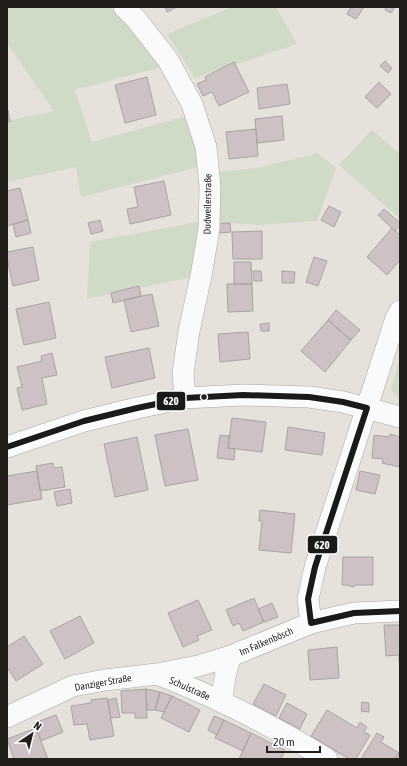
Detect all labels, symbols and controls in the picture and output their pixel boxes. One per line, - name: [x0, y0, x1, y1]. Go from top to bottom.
- street label: Dudweilerstraße: [201, 173, 214, 235]
- line badge: 620: [156, 391, 186, 411]
- unlabelled marker: [199, 392, 209, 402]
- text: 620: [163, 395, 179, 407]
- line badge: 620: [307, 535, 338, 554]
- text: 620: [314, 539, 330, 551]
- street label: Im Falkenbösch: [238, 625, 295, 658]
- street label: Danziger Straße: [74, 672, 133, 693]
- street label: Schulstraße: [168, 675, 212, 702]
- north arrow: [12, 714, 52, 754]
- text: N: [32, 719, 44, 733]
- scale bar: [267, 728, 320, 754]
- text: 20 m: [273, 735, 295, 749]

